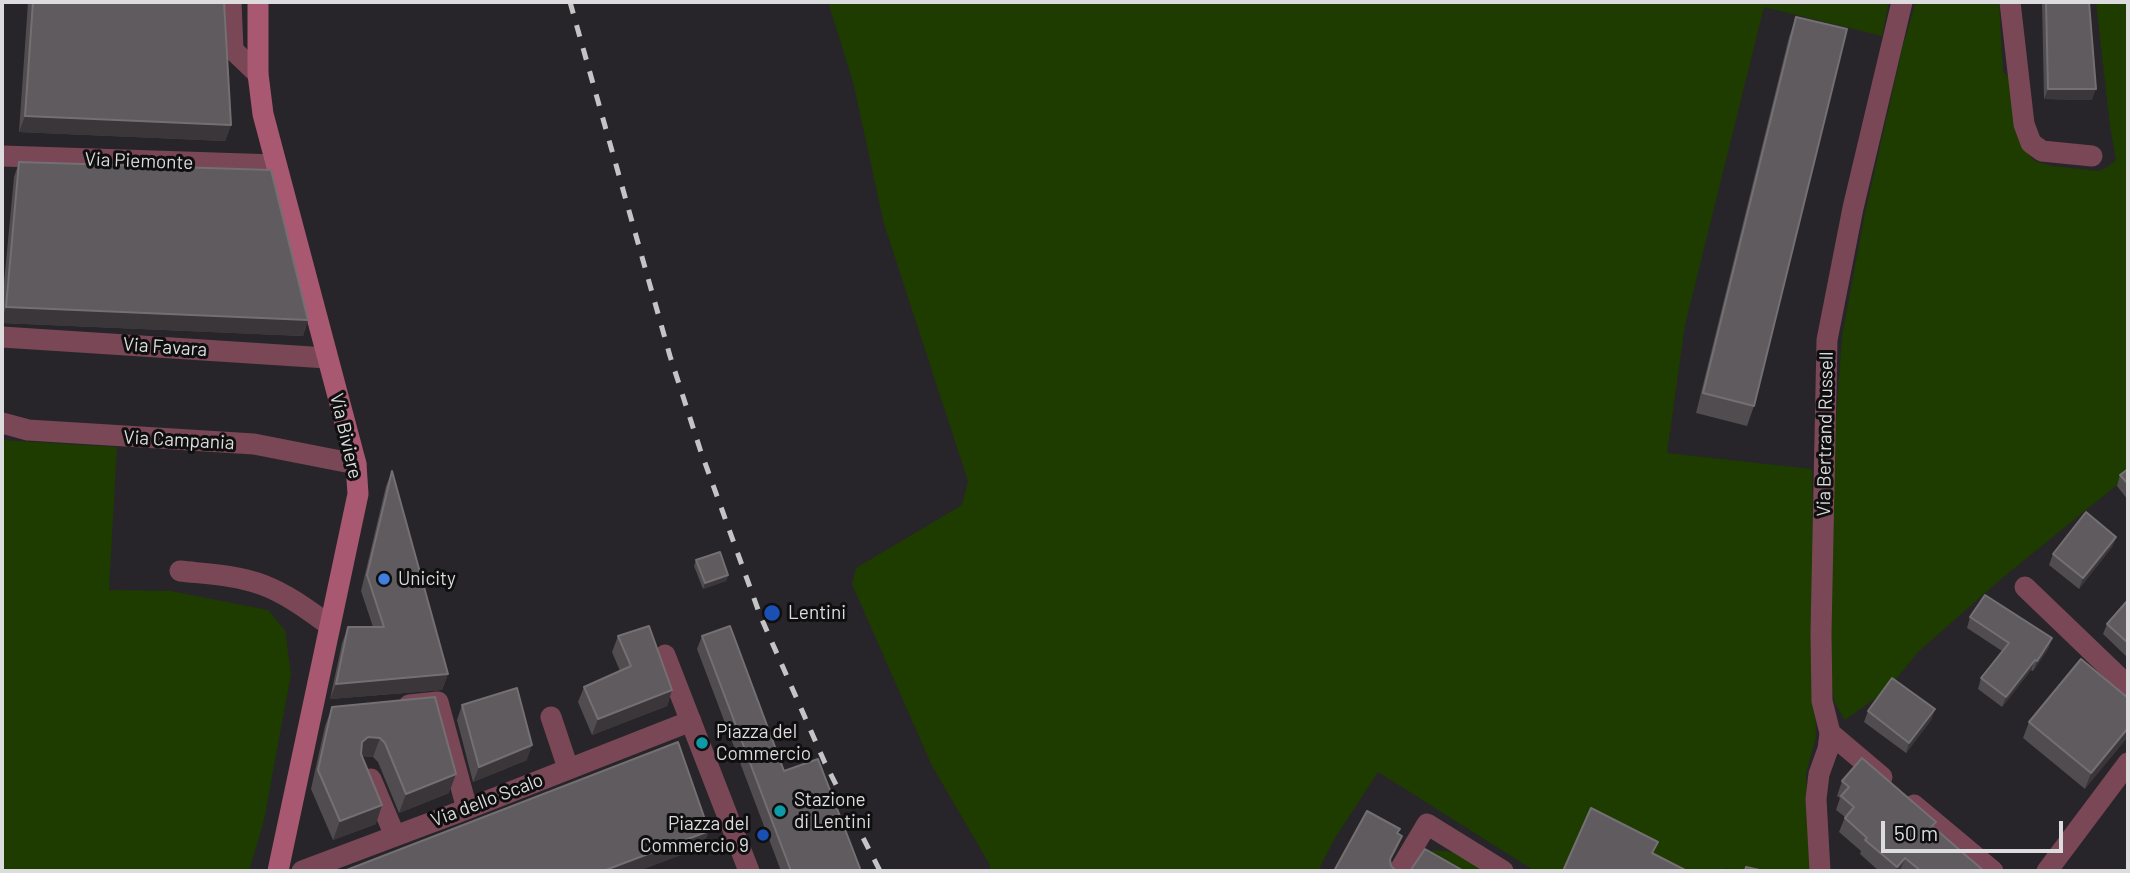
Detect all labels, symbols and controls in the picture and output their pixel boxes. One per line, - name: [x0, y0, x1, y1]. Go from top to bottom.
- street label: Via Piemonte: [84, 148, 194, 174]
- street label: Via Favara: [122, 333, 208, 361]
- street label: Via Bertrand Russell: [1812, 351, 1838, 517]
- street label: Via Biviere: [325, 391, 367, 481]
- street label: Via Campania: [123, 426, 235, 454]
- place label: Unicity: [398, 568, 456, 590]
- marker: Unicity: [376, 571, 392, 587]
- place label: Lentini: [788, 602, 846, 624]
- marker: Lentini: [762, 603, 782, 623]
- place label: Piazza del Commercio: [716, 721, 811, 765]
- marker: Piazza del Commercio: [694, 735, 710, 751]
- street label: Via dello Scalo: [428, 768, 546, 832]
- place label: Stazione di Lentini: [794, 789, 871, 833]
- marker: Stazione di Lentini: [772, 803, 788, 819]
- scale bar: [1885, 806, 2067, 850]
- place label: Piazza del Commercio 9: [640, 813, 749, 857]
- text: 50 m: [1894, 820, 1938, 845]
- marker: Piazza del Commercio 9: [755, 827, 771, 843]

